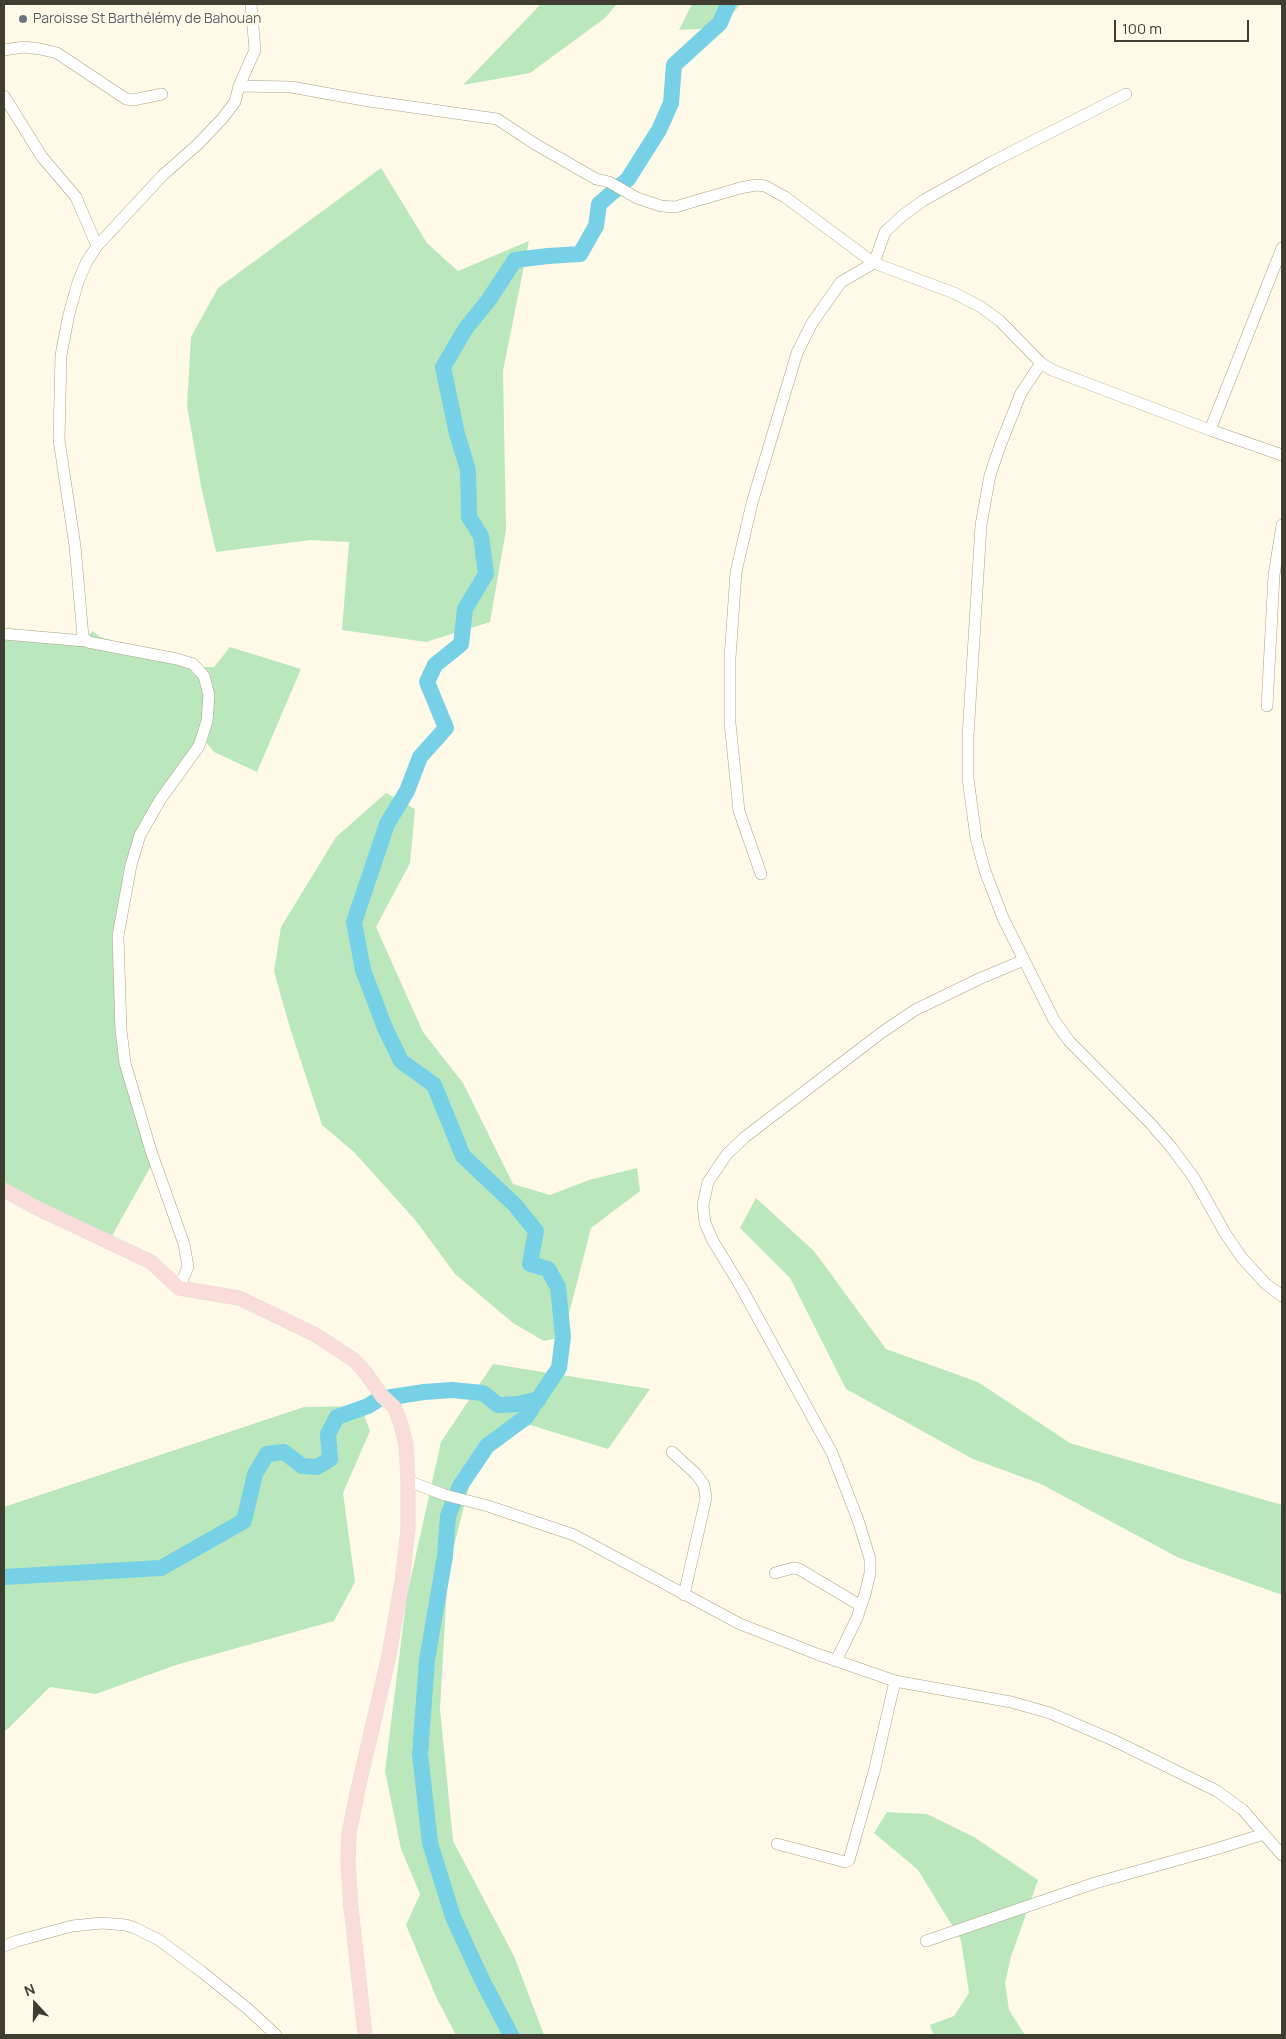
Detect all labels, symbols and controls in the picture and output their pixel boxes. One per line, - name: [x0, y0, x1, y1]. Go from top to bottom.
- scale bar: [1116, 10, 1251, 42]
- place label: Paroisse St Barthélémy de Bahouan: [33, 11, 261, 27]
- marker: Paroisse St Barthélémy de Bahouan: [17, 13, 29, 25]
- text: 100 m: [1122, 18, 1162, 39]
- north arrow: [10, 1979, 60, 2029]
- text: N: [21, 1979, 38, 2000]

